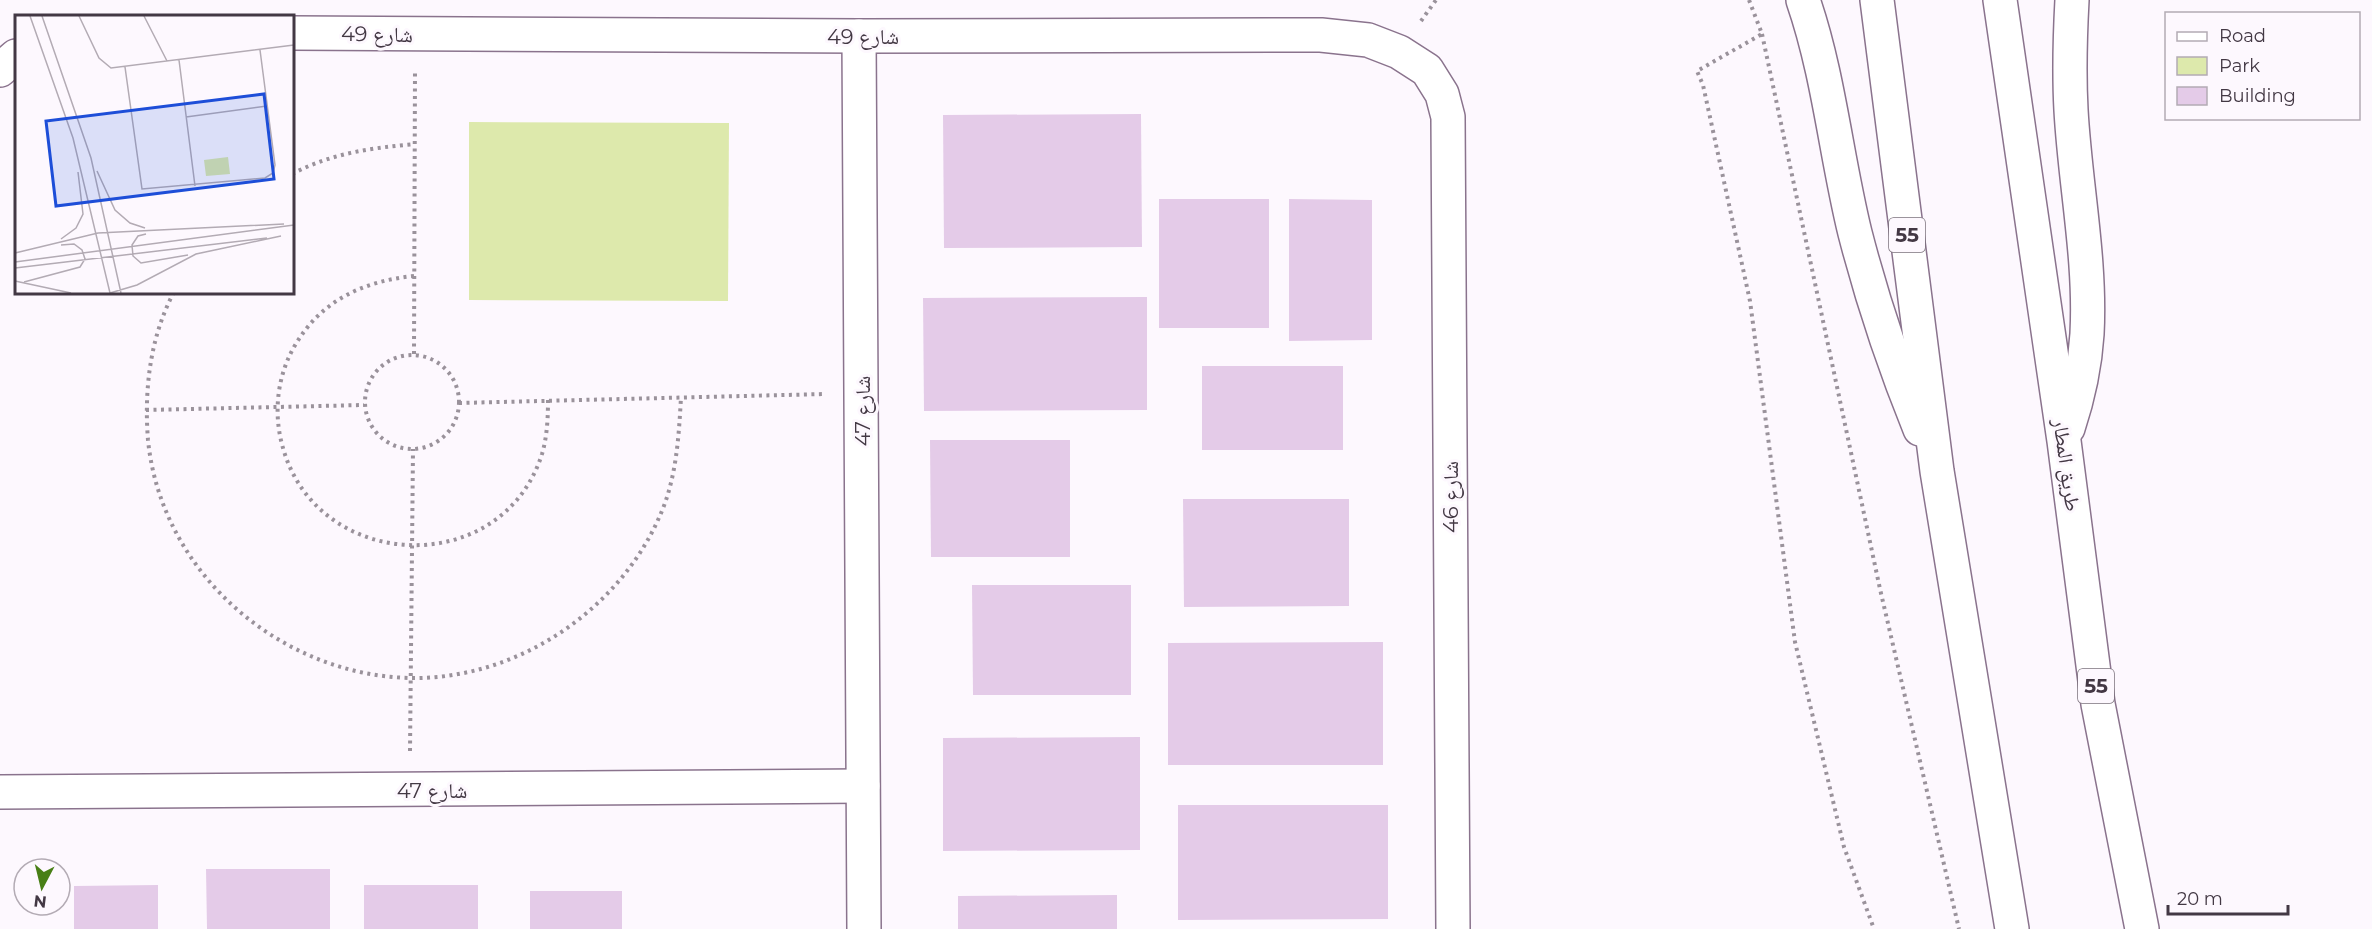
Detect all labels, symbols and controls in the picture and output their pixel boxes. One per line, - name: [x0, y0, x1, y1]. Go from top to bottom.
- legend: [2165, 12, 2360, 120]
- inset map: [15, 15, 294, 294]
- street label: شارع 49: [341, 21, 413, 48]
- street label: شارع 49: [827, 24, 899, 50]
- text: Road: [2219, 25, 2266, 47]
- text: Park: [2219, 55, 2260, 77]
- text: Building: [2219, 85, 2296, 107]
- road number: 55: [1889, 218, 1925, 252]
- street label: شارع 47: [850, 376, 876, 446]
- street label: طريق المطار: [2047, 416, 2086, 513]
- street label: شارع 46: [1438, 461, 1464, 533]
- road number: 55: [2078, 669, 2114, 703]
- street label: شارع 47: [397, 778, 467, 804]
- north arrow: [12, 857, 72, 917]
- scale bar: [2168, 878, 2288, 916]
- text: 20 m: [2177, 888, 2223, 910]
- text: N: [33, 891, 48, 912]

